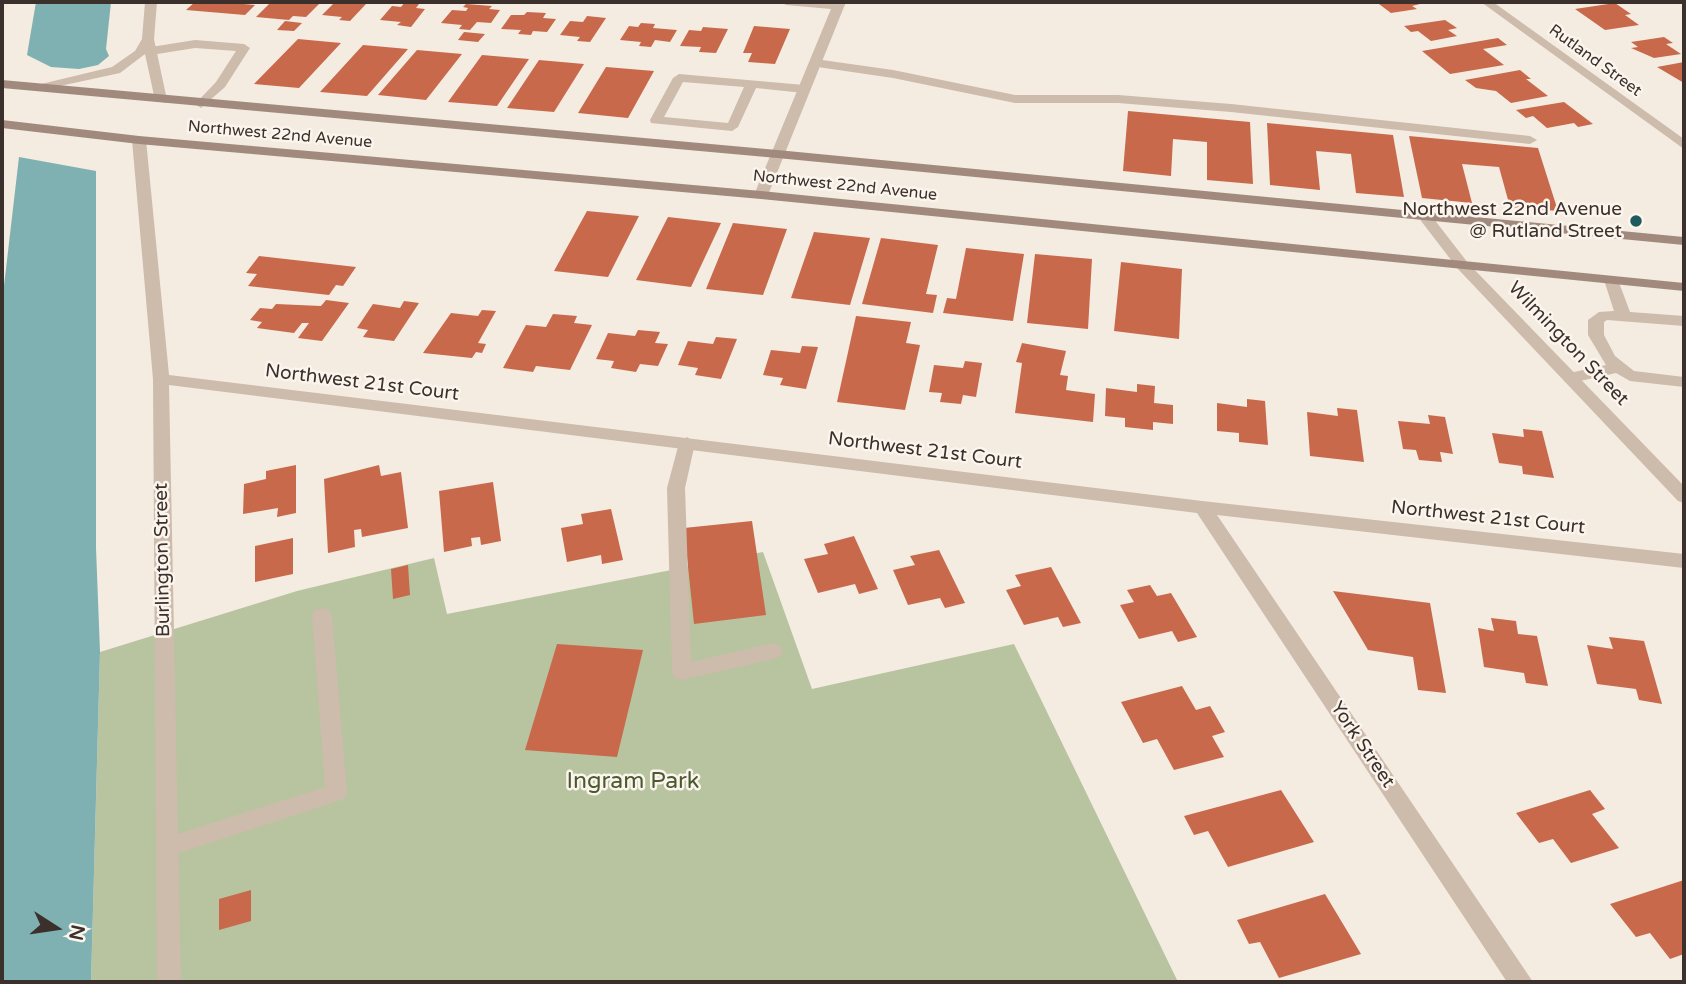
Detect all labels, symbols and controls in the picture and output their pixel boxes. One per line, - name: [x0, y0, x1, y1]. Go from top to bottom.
- street label: Rutland Street: [1545, 21, 1645, 101]
- street label: Northwest 22nd Avenue: [187, 117, 373, 153]
- street label: Northwest 22nd Avenue: [752, 167, 938, 205]
- place label: Northwest 22nd Avenue @ Rutland Street: [1402, 199, 1622, 243]
- marker: Northwest 22nd Avenue @ Rutland Street: [1628, 213, 1644, 229]
- street label: Wilmington Street: [1503, 277, 1633, 411]
- street label: Northwest 21st Court: [264, 360, 460, 406]
- street label: Northwest 21st Court: [827, 428, 1023, 474]
- street label: Burlington Street: [150, 483, 176, 637]
- street label: Northwest 21st Court: [1390, 496, 1586, 540]
- street label: York Street: [1325, 698, 1399, 792]
- park label: Ingram Park: [567, 768, 699, 796]
- north arrow: [21, 893, 91, 963]
- text: N: [64, 923, 89, 942]

